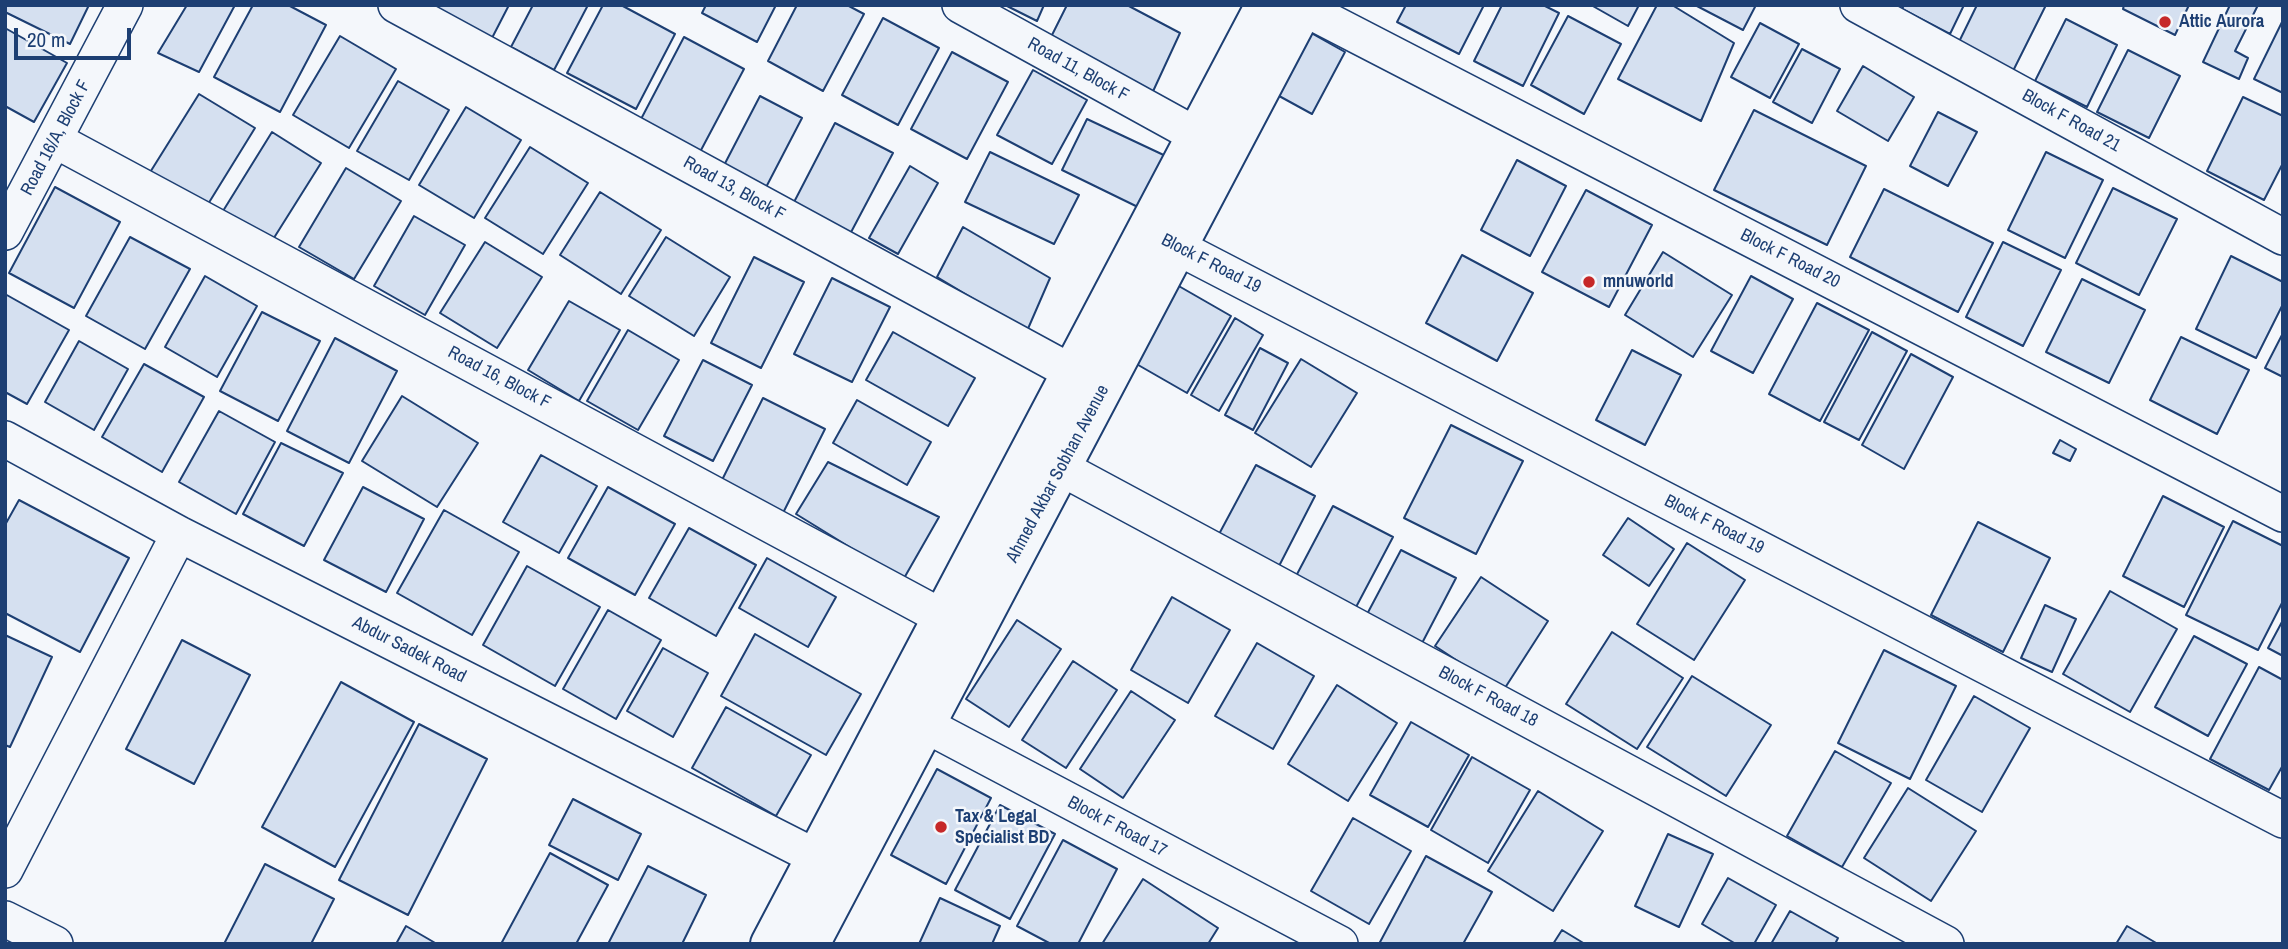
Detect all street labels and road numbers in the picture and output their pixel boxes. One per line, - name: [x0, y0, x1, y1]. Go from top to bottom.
- street label: Road 11, Block F: [1024, 33, 1132, 107]
- street label: Road 16/A, Block F: [17, 77, 95, 199]
- street label: Block F Road 21: [2018, 85, 2124, 157]
- street label: Road 13, Block F: [679, 152, 789, 226]
- street label: Block F Road 20: [1736, 225, 1844, 293]
- street label: Block F Road 19: [1157, 230, 1265, 298]
- street label: Road 16, Block F: [444, 342, 554, 414]
- street label: Ahmed Akbar Sobhan Avenue: [1002, 381, 1114, 567]
- street label: Block F Road 19: [1660, 491, 1768, 559]
- street label: Abdur Sadek Road: [349, 612, 469, 688]
- street label: Block F Road 18: [1435, 662, 1541, 732]
- street label: Block F Road 17: [1064, 792, 1170, 862]

